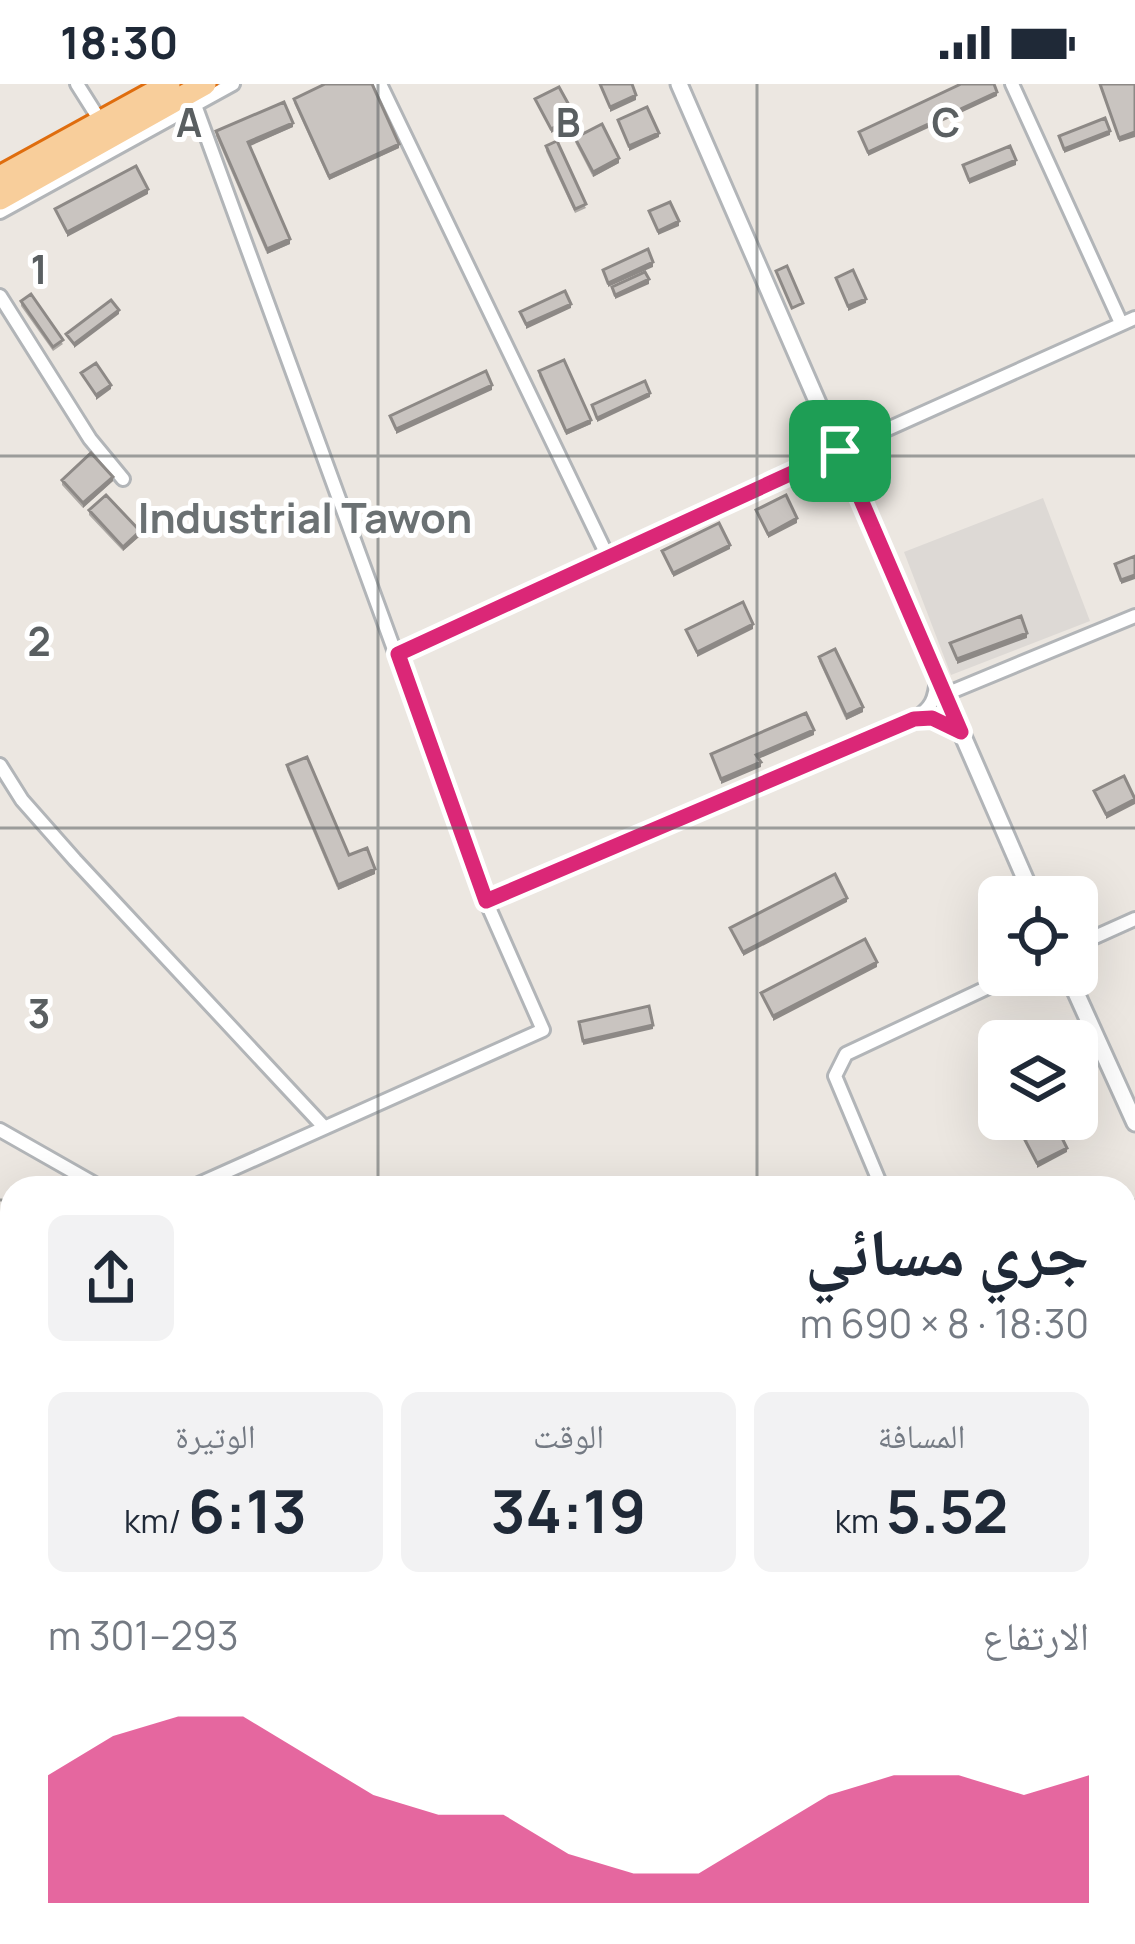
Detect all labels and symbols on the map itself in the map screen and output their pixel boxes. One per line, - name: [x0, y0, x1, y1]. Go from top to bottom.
- text: A: [176, 95, 202, 149]
- text: B: [556, 95, 580, 149]
- text: C: [932, 95, 960, 149]
- text: 1: [30, 242, 48, 296]
- pin: [789, 400, 891, 502]
- district label: Industrial Tawon: [138, 488, 472, 546]
- text: 2: [27, 614, 51, 668]
- text: 3: [28, 986, 50, 1040]

